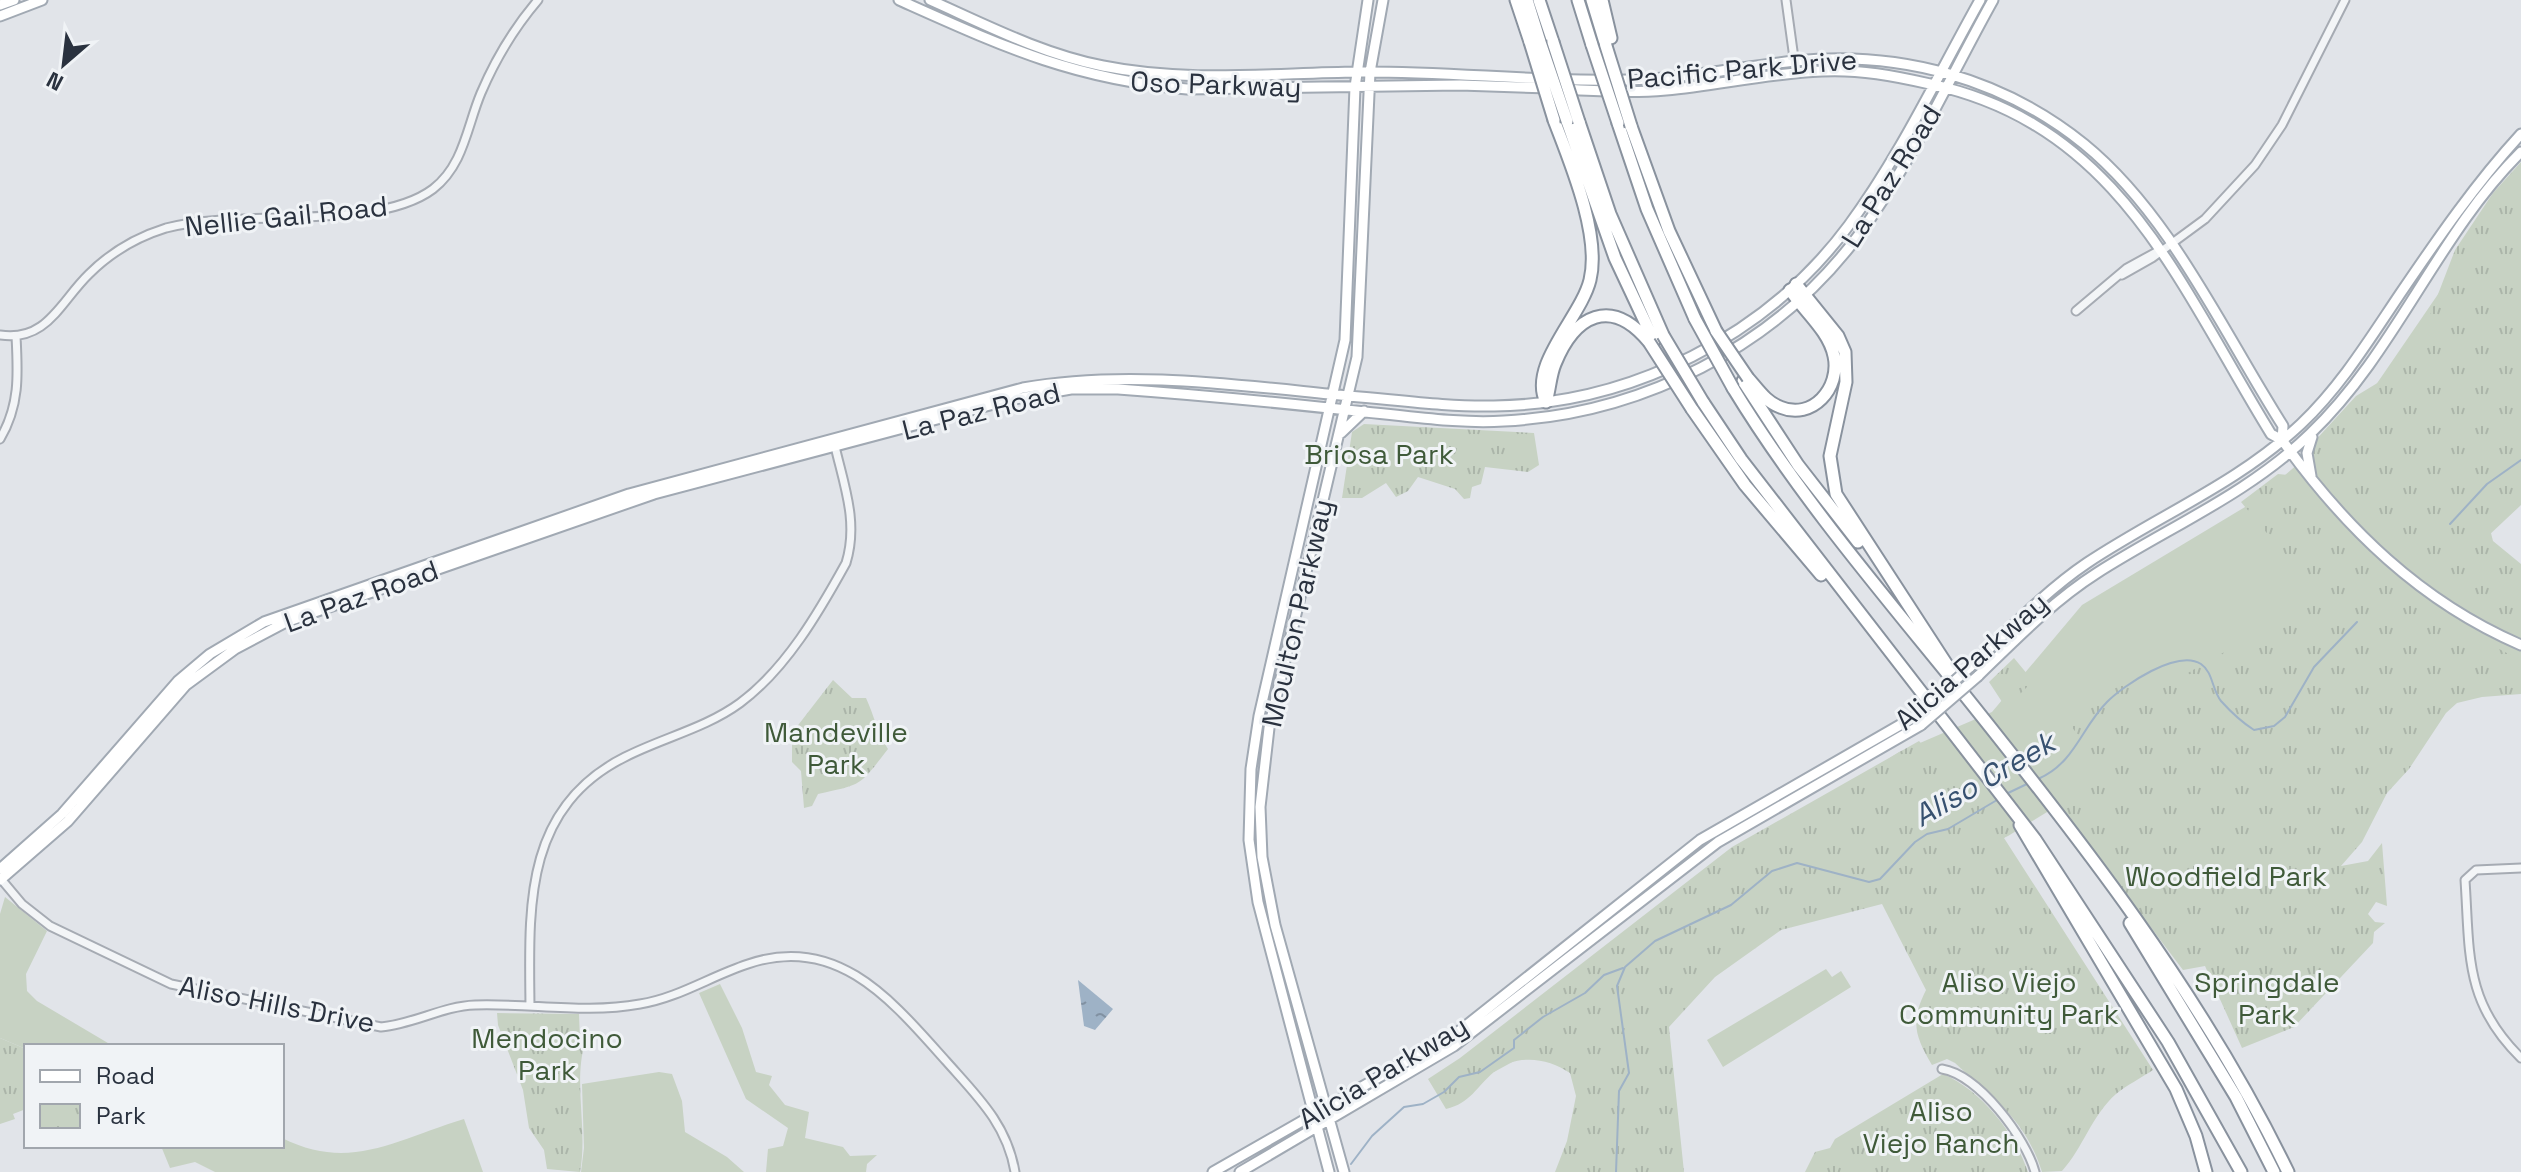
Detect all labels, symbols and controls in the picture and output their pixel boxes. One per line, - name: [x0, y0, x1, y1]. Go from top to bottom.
- north arrow: [24, 24, 104, 104]
- street label: Pacific Park Drive: [1625, 41, 1859, 97]
- street label: Oso Parkway: [1130, 63, 1302, 105]
- text: N: [42, 66, 68, 97]
- street label: La Paz Road: [1833, 98, 1949, 254]
- street label: Nellie Gail Road: [183, 187, 389, 245]
- street label: La Paz Road: [898, 374, 1064, 448]
- park label: Briosa Park: [1304, 436, 1454, 472]
- street label: Moulton Parkway: [1253, 495, 1341, 731]
- street label: La Paz Road: [279, 551, 443, 641]
- street label: Alicia Parkway: [1887, 585, 2055, 737]
- park label: Mandeville Park: [764, 714, 908, 782]
- water label: Aliso Creek: [1906, 721, 2064, 835]
- park label: Woodfield Park: [2125, 858, 2327, 894]
- park label: Aliso Viejo Community Park: [1899, 964, 2119, 1032]
- park label: Springdale Park: [2194, 964, 2340, 1032]
- street label: Aliso Hills Drive: [176, 967, 378, 1041]
- street label: Alicia Parkway: [1292, 1007, 1474, 1137]
- park label: Mendocino Park: [471, 1020, 623, 1088]
- legend: [24, 1044, 284, 1148]
- text: Road: [96, 1060, 155, 1091]
- park label: Aliso Viejo Ranch: [1862, 1093, 2020, 1161]
- text: Park: [96, 1100, 146, 1131]

